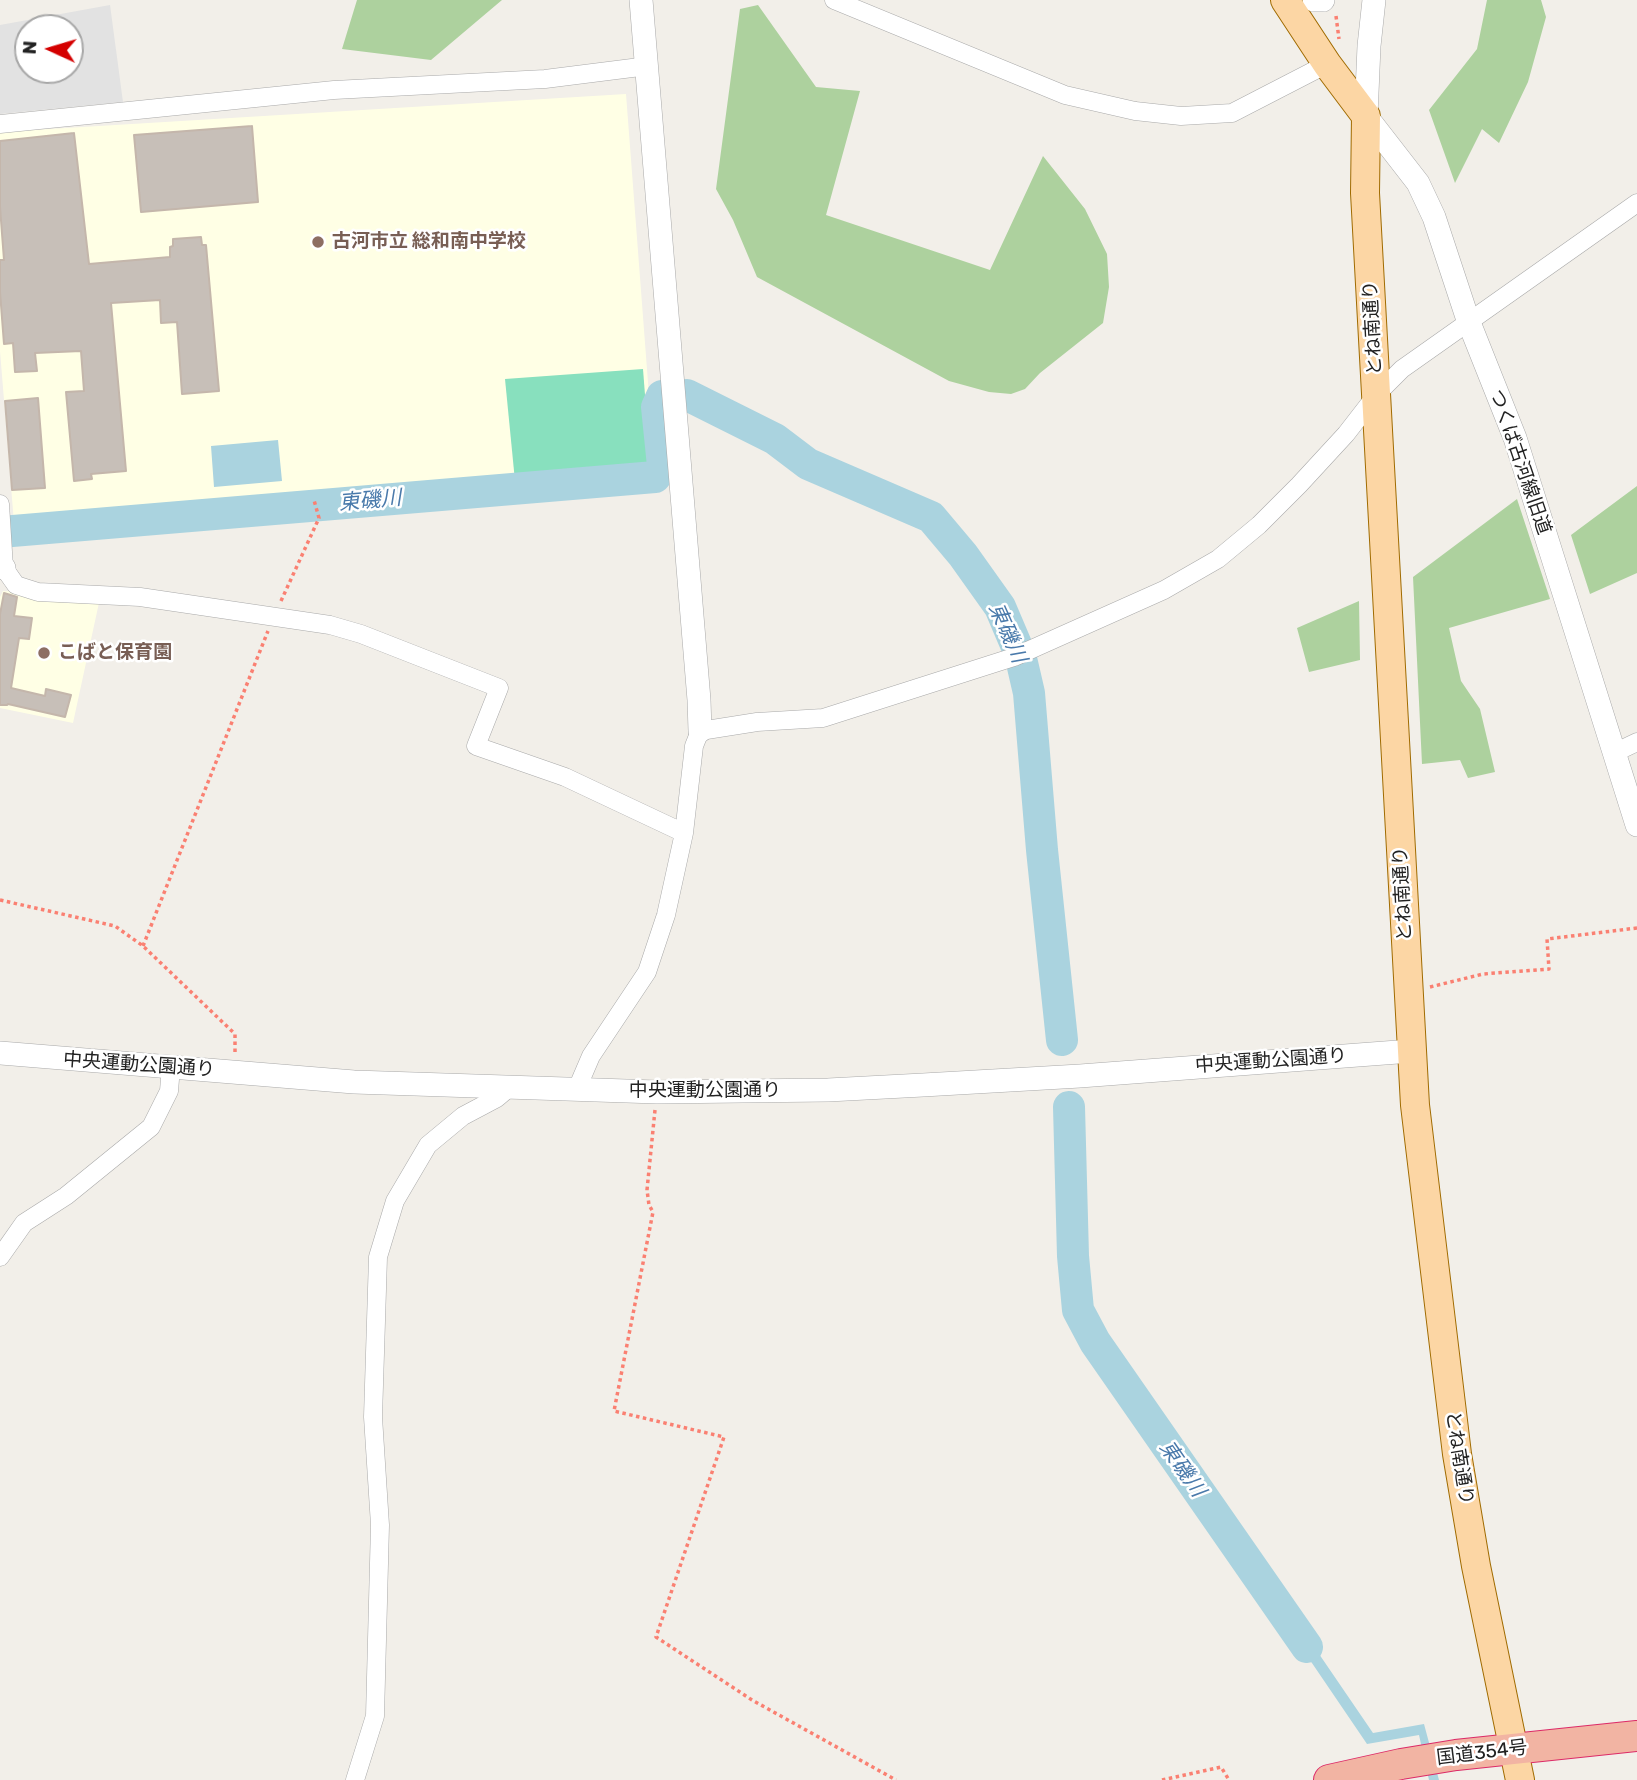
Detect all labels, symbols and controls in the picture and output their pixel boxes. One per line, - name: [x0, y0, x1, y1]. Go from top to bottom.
- north arrow: [14, 14, 84, 84]
- text: N: [18, 40, 41, 55]
- place label: 古河市立 総和南中学校: [332, 231, 526, 253]
- marker: 古河市立 総和南中学校: [310, 234, 326, 250]
- street label: とね南通り: [1359, 280, 1387, 376]
- street label: つくば古河線旧道: [1484, 386, 1556, 538]
- water label: 東磯川: [338, 486, 402, 516]
- water label: 東磯川: [983, 599, 1031, 667]
- place label: こばと保育園: [58, 642, 172, 664]
- marker: こばと保育園: [36, 645, 52, 661]
- street label: とね南通り: [1389, 846, 1417, 942]
- street label: 中央運動公園通り: [1194, 1044, 1348, 1078]
- street label: 中央運動公園通り: [62, 1048, 216, 1082]
- street label: 中央運動公園通り: [629, 1080, 781, 1102]
- street label: とね南通り: [1440, 1409, 1478, 1507]
- water label: 東磯川: [1154, 1436, 1210, 1502]
- street label: 国道354号: [1435, 1736, 1529, 1770]

